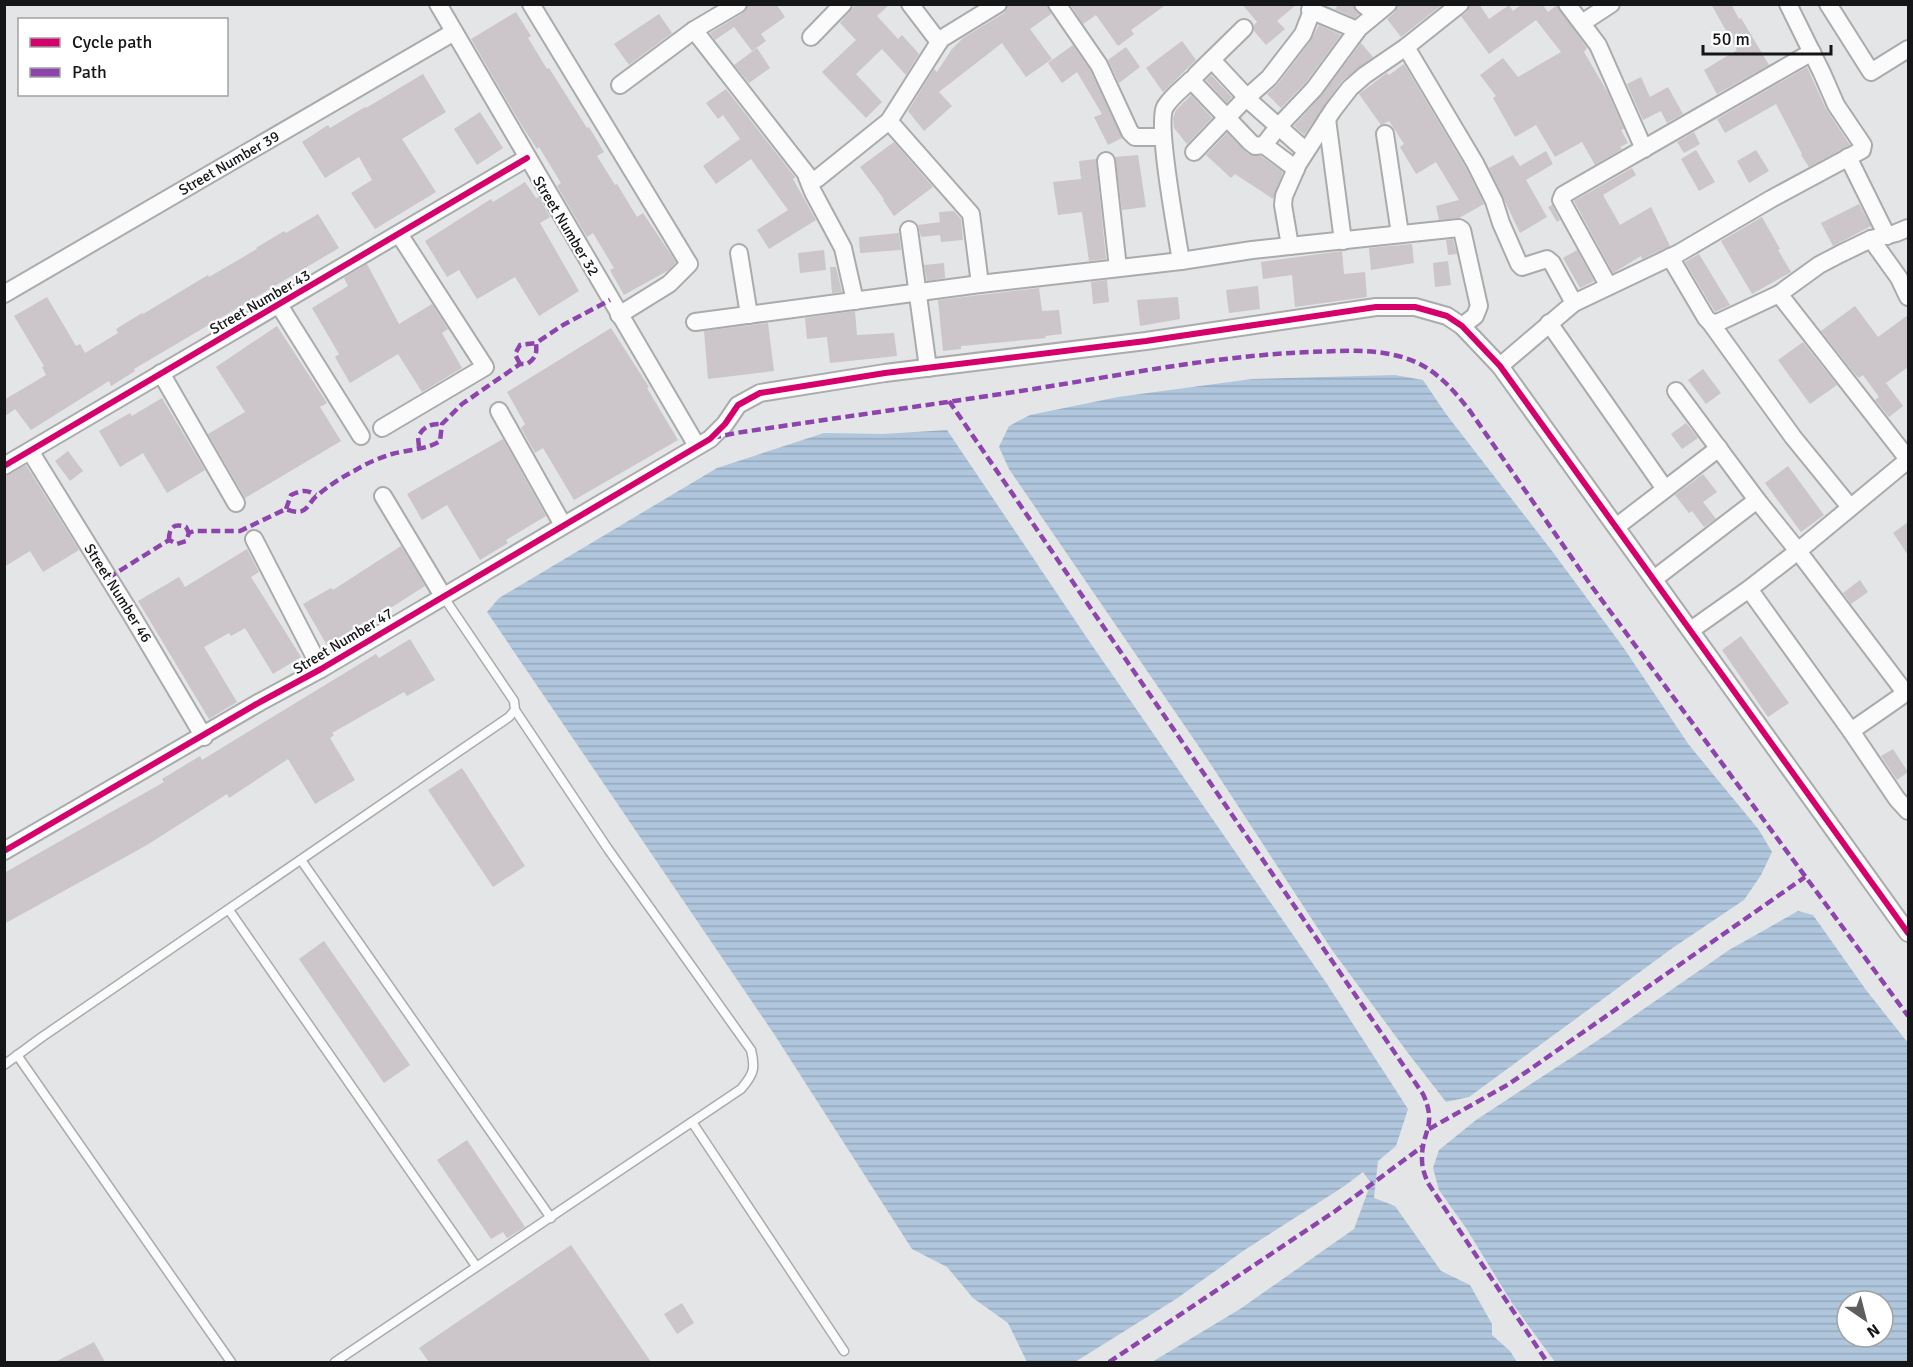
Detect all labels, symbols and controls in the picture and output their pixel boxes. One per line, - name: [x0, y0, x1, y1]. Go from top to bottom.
- legend: [18, 18, 228, 96]
- scale bar: [1703, 18, 1830, 56]
- text: 50 m: [1712, 28, 1750, 50]
- text: Cycle path: [72, 31, 152, 53]
- text: Path: [72, 61, 107, 83]
- street label: Street Number 39: [175, 127, 283, 199]
- street label: Street Number 32: [529, 173, 603, 279]
- street label: Street Number 43: [206, 266, 314, 338]
- street label: Street Number 46: [80, 540, 156, 646]
- street label: Street Number 47: [290, 604, 396, 678]
- north arrow: [1835, 1289, 1895, 1349]
- text: N: [1863, 1319, 1883, 1342]

